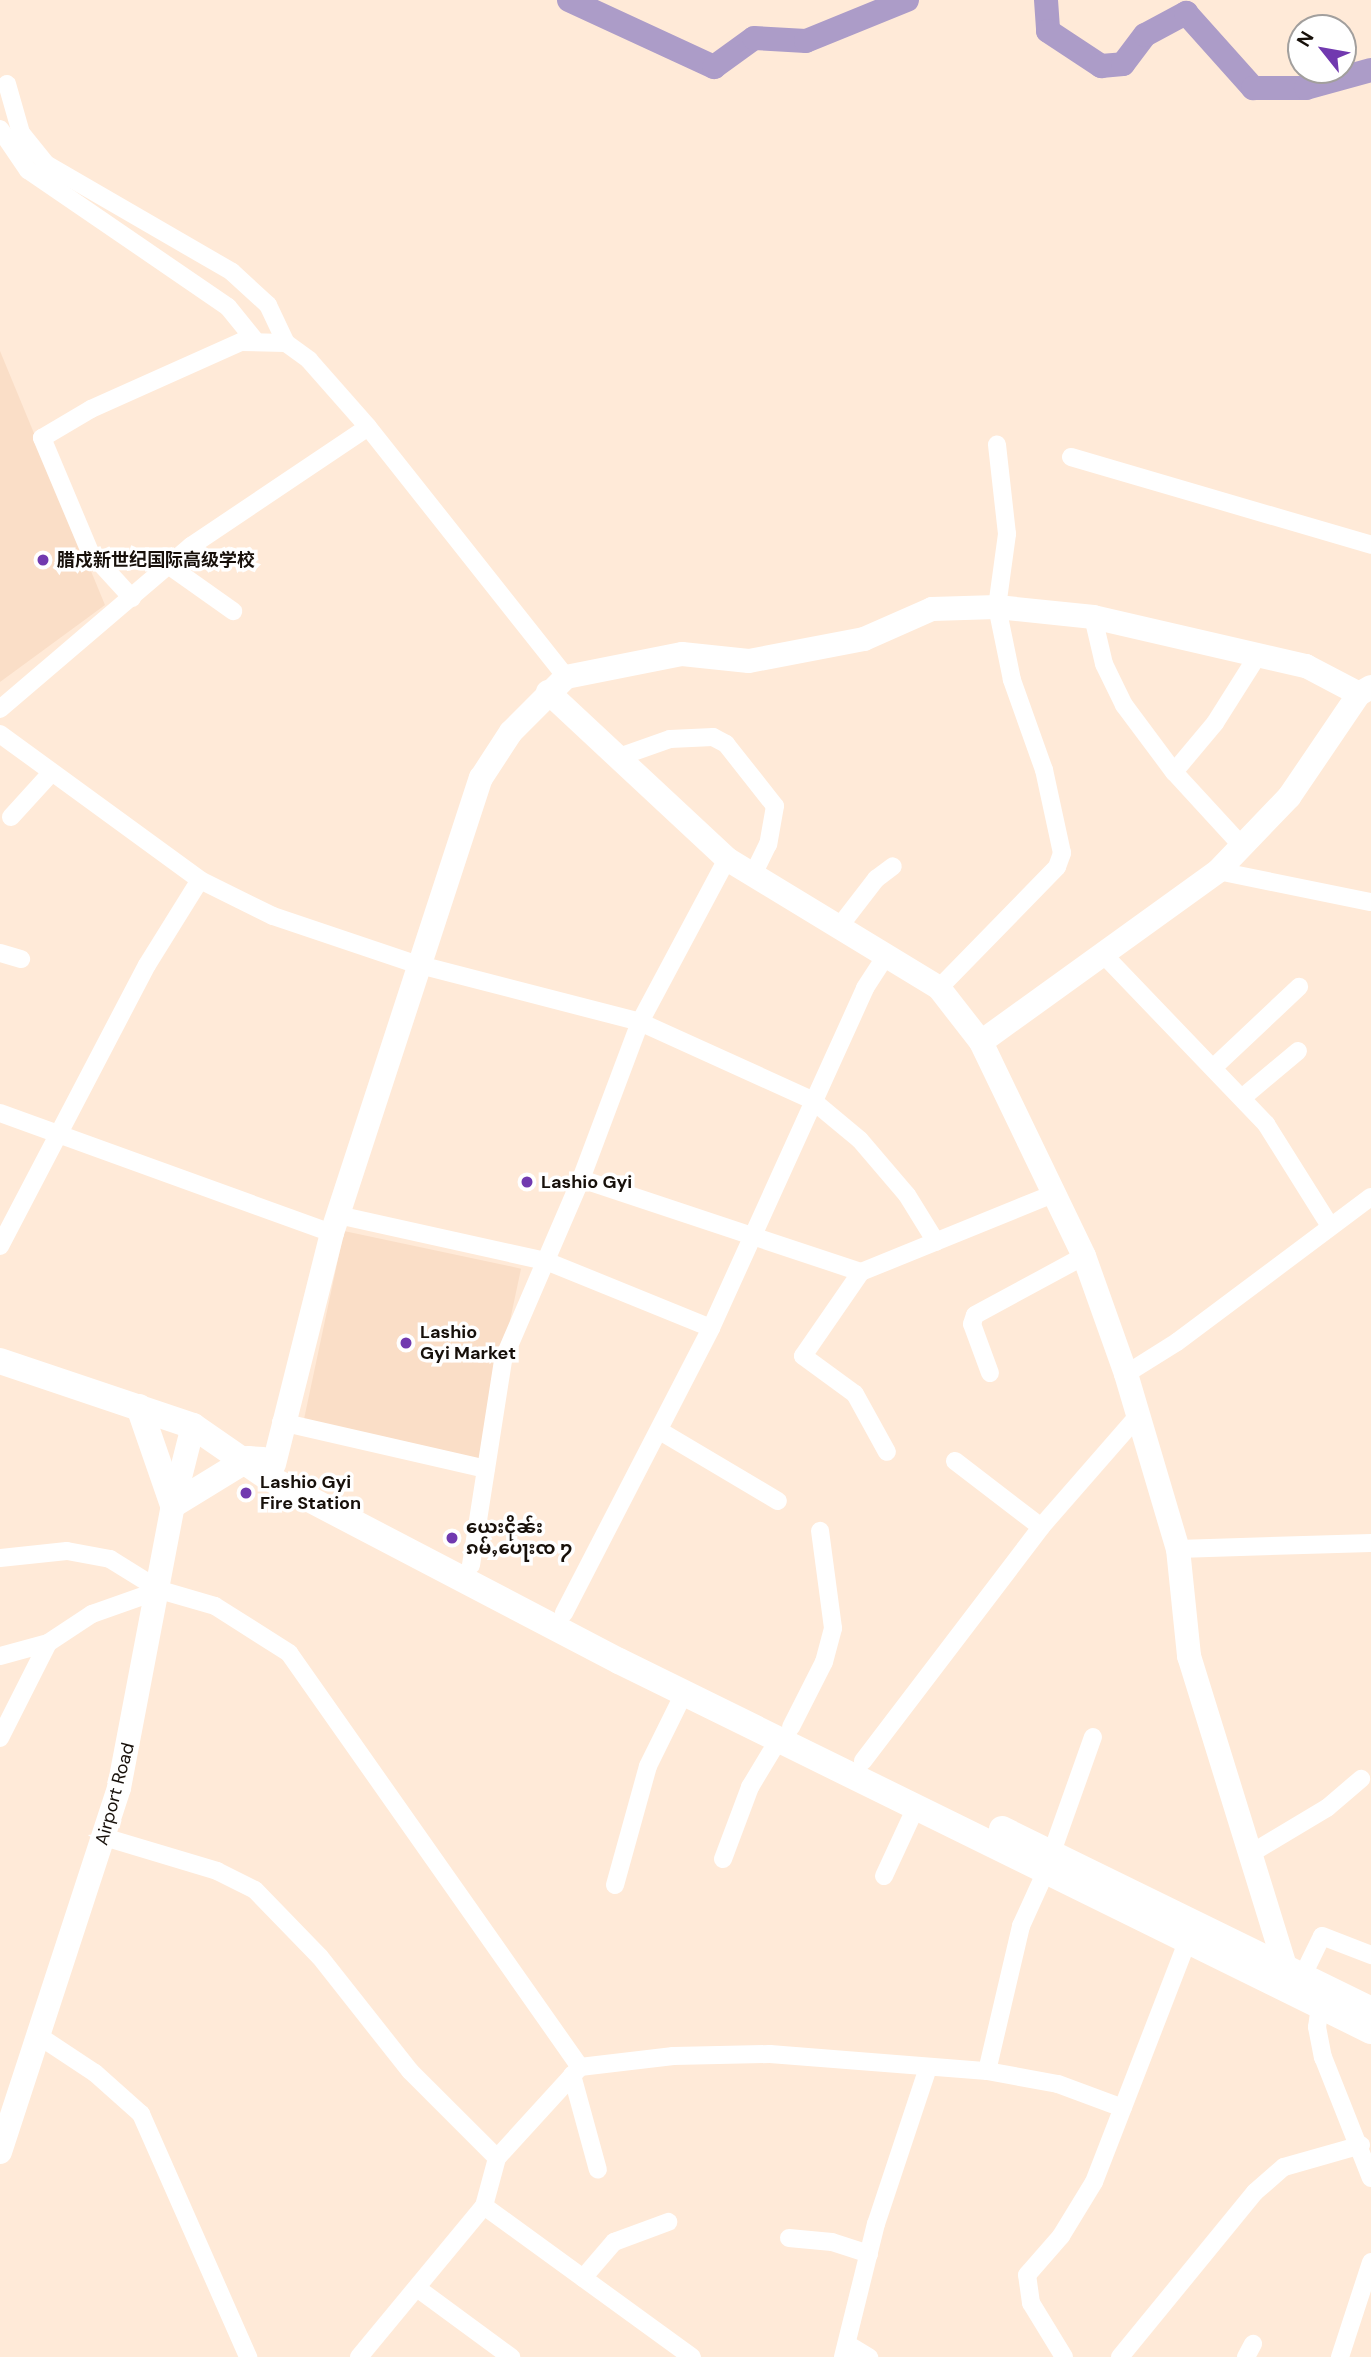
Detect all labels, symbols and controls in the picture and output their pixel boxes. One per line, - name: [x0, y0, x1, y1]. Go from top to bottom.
- north arrow: [1287, 14, 1357, 84]
- text: N: [1291, 27, 1320, 51]
- place label: 腊戍新世纪国际高级学校: [57, 549, 255, 571]
- marker: 腊戍新世纪国际高级学校: [35, 552, 51, 568]
- place label: Lashio Gyi: [541, 1171, 632, 1193]
- marker: Lashio Gyi: [519, 1174, 535, 1190]
- place label: Lashio Gyi Market: [420, 1322, 516, 1364]
- marker: Lashio Gyi Market: [398, 1335, 414, 1351]
- place label: Lashio Gyi Fire Station: [260, 1472, 361, 1514]
- marker: Lashio Gyi Fire Station: [238, 1485, 254, 1501]
- place label: ယေးငိုၼ်း ၵမ်ႇပေႃးၸ ႒: [466, 1517, 572, 1560]
- marker: ယေးငိုၼ်း ၵမ်ႇပေႃးၸ ႒: [444, 1530, 460, 1546]
- street label: Airport Road: [91, 1740, 139, 1848]

